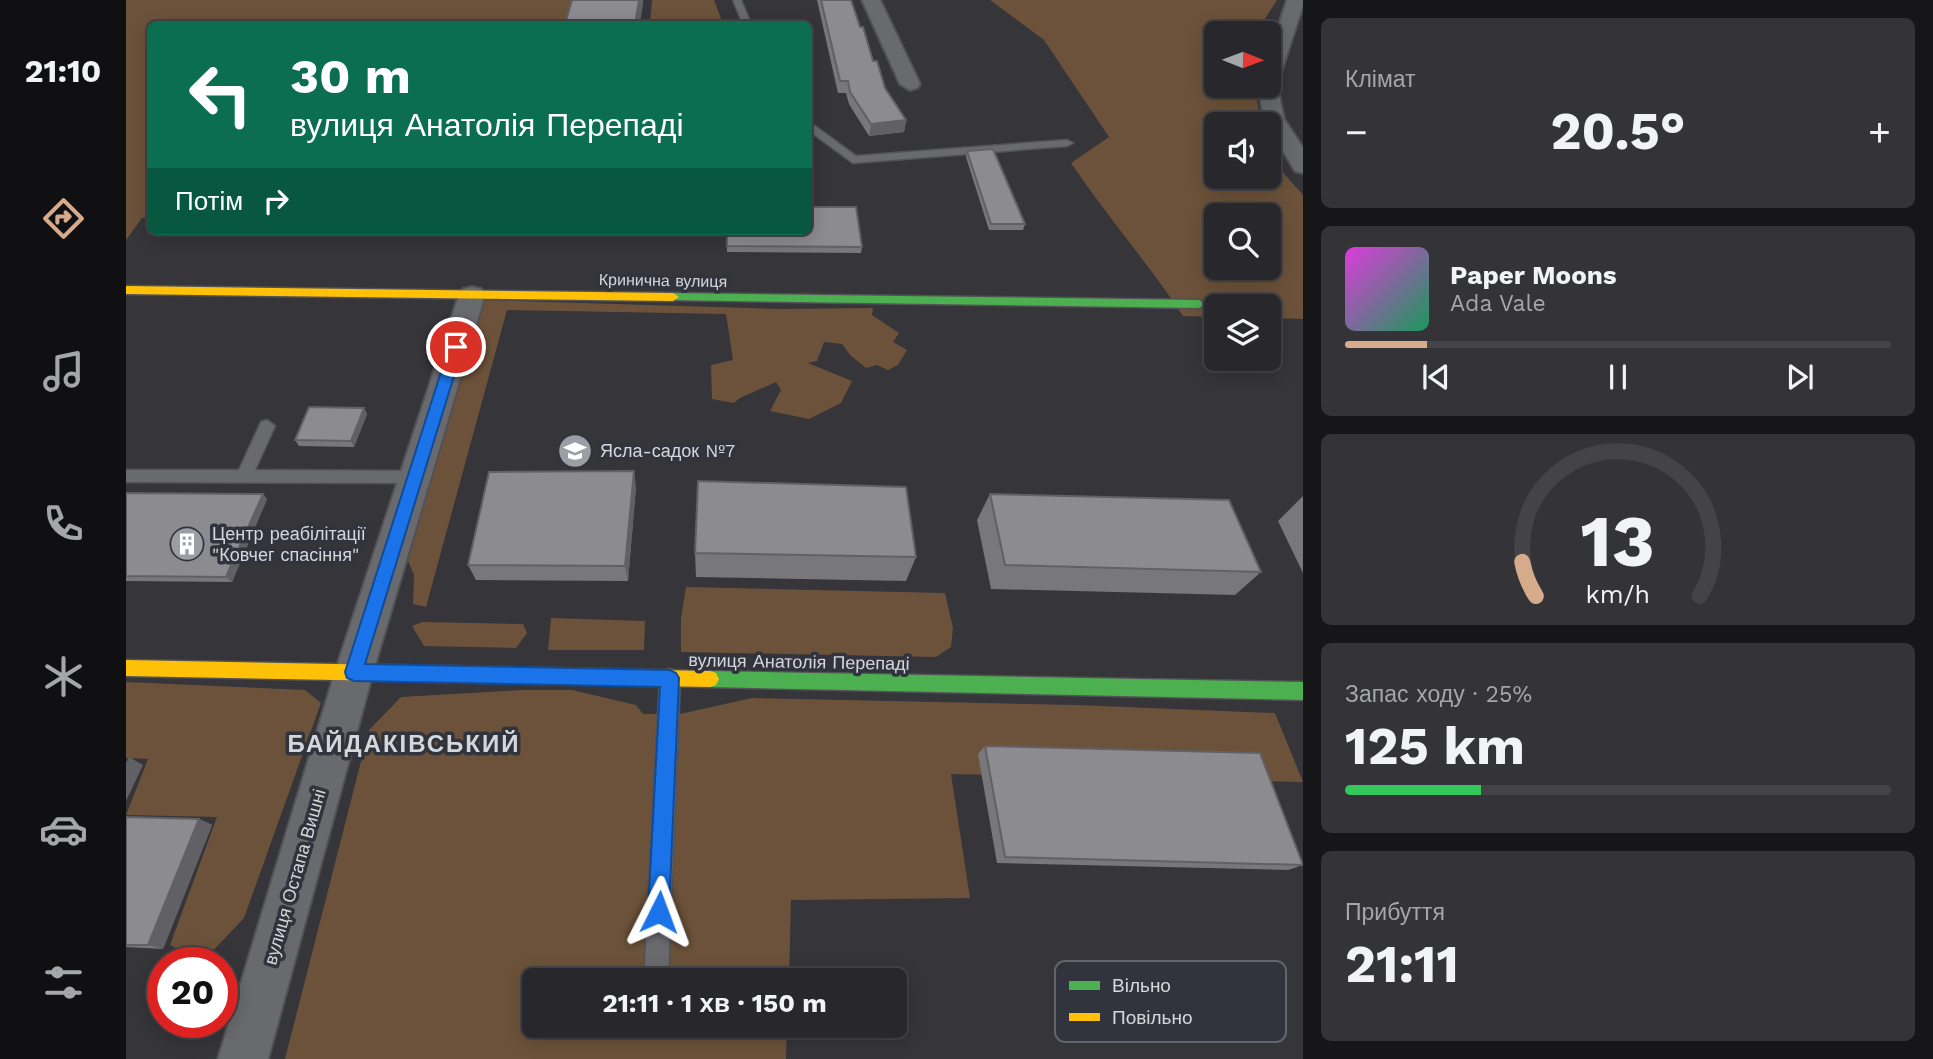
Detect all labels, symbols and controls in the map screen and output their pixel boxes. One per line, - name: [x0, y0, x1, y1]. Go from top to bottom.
- north arrow: [1204, 21, 1281, 98]
- map controls: [1204, 21, 1281, 371]
- text: 30 m: [290, 47, 411, 105]
- icon: left: [175, 49, 266, 140]
- text: 21:10: [25, 52, 101, 90]
- text: Клімат: [1345, 66, 1416, 93]
- text: 20.5°: [1550, 101, 1686, 162]
- text: вулиця Анатолія Перепаді: [290, 106, 684, 144]
- text: −: [1345, 110, 1368, 154]
- text: +: [1868, 110, 1891, 154]
- button: sound: [1204, 112, 1281, 189]
- icon: right: [257, 182, 295, 220]
- text: Потім: [175, 186, 243, 216]
- icon: directions: [39, 194, 88, 243]
- button: search: [1204, 203, 1281, 280]
- text: Paper Moons: [1450, 260, 1617, 290]
- street label: Кринична вулиця: [599, 270, 727, 291]
- text: Ada Vale: [1450, 290, 1546, 317]
- button: layers: [1204, 294, 1281, 371]
- pin: [426, 317, 486, 377]
- icon: arrive: [437, 328, 475, 366]
- icon: music: [39, 347, 88, 396]
- icon: previous: [1417, 358, 1455, 396]
- icon: pause: [1599, 358, 1637, 396]
- icon: next: [1781, 358, 1819, 396]
- school or university icon: Ясла-садок №7: [556, 432, 594, 470]
- place label: Ясла-садок №7: [600, 440, 735, 461]
- text: 13: [1581, 498, 1655, 584]
- icon: phone: [39, 499, 88, 548]
- place label: Центр реабілітації "Ковчег спасіння": [212, 523, 366, 565]
- building icon: Центр реабілітації "Ковчег спасіння": [168, 525, 206, 563]
- text: km/h: [1586, 579, 1650, 608]
- street label: вулиця Анатолія Перепаді: [688, 649, 910, 674]
- icon: climate: [39, 652, 88, 701]
- text: Запас ходу · 25%: [1345, 681, 1532, 708]
- text: 125 km: [1345, 716, 1525, 777]
- district label: БАЙДАКІВСЬКИЙ: [288, 730, 520, 758]
- street label: вулиця Остапа Вишні: [259, 787, 330, 967]
- icon: car: [39, 805, 88, 854]
- position arrow: [622, 875, 696, 949]
- text: Прибуття: [1345, 899, 1445, 926]
- text: 21:11: [1345, 934, 1459, 995]
- speed limit sign: 20: [147, 947, 238, 1038]
- icon: filters: [39, 958, 88, 1007]
- legend: [1055, 961, 1286, 1042]
- text: Вільно: [1112, 974, 1171, 997]
- text: 21:11 · 1 хв · 150 m: [602, 988, 827, 1018]
- text: Повільно: [1112, 1006, 1193, 1029]

